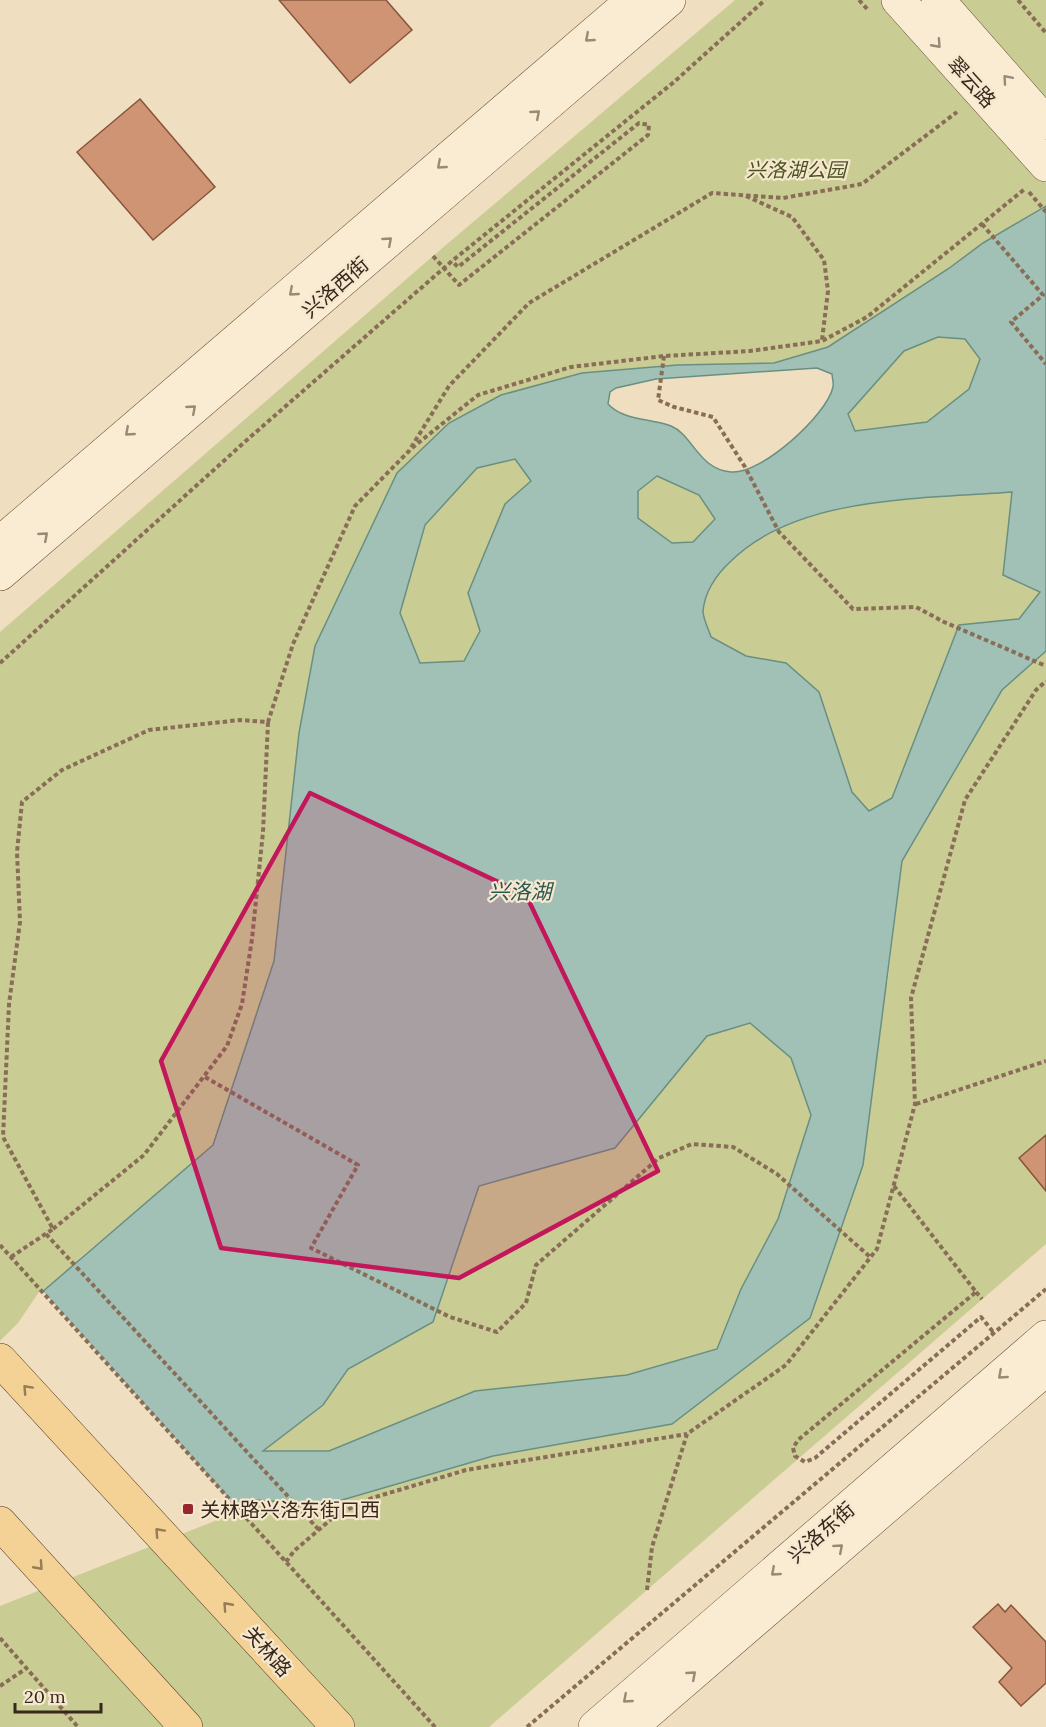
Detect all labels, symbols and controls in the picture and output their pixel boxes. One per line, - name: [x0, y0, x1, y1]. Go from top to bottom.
- one-way arrow: [585, 31, 596, 42]
- one-way arrow: [930, 37, 941, 47]
- street label: 翠云路: [943, 51, 1001, 113]
- one-way arrow: [1003, 75, 1014, 86]
- one-way arrow: [529, 110, 540, 121]
- park label: 兴洛湖公园: [746, 157, 849, 182]
- one-way arrow: [437, 158, 448, 169]
- one-way arrow: [381, 237, 392, 248]
- street label: 兴洛西街: [297, 251, 373, 323]
- one-way arrow: [289, 285, 300, 296]
- one-way arrow: [185, 405, 196, 416]
- one-way arrow: [125, 425, 136, 436]
- one-way arrow: [37, 532, 48, 543]
- water label: 兴洛湖: [489, 878, 554, 905]
- one-way arrow: [998, 1368, 1009, 1379]
- one-way arrow: [23, 1385, 34, 1396]
- street label: 兴洛东街: [783, 1496, 859, 1568]
- place label: 关林路兴洛东街口西: [200, 1497, 380, 1522]
- marker: 关林路兴洛东街口西: [181, 1502, 195, 1516]
- one-way arrow: [155, 1528, 166, 1539]
- one-way arrow: [832, 1544, 843, 1555]
- one-way arrow: [32, 1560, 43, 1570]
- one-way arrow: [771, 1564, 782, 1575]
- one-way arrow: [223, 1603, 234, 1613]
- street label: 关林路: [239, 1620, 297, 1682]
- one-way arrow: [685, 1671, 695, 1682]
- scale bar: [15, 1676, 100, 1714]
- text: 20 m: [24, 1685, 66, 1708]
- one-way arrow: [624, 1692, 634, 1703]

